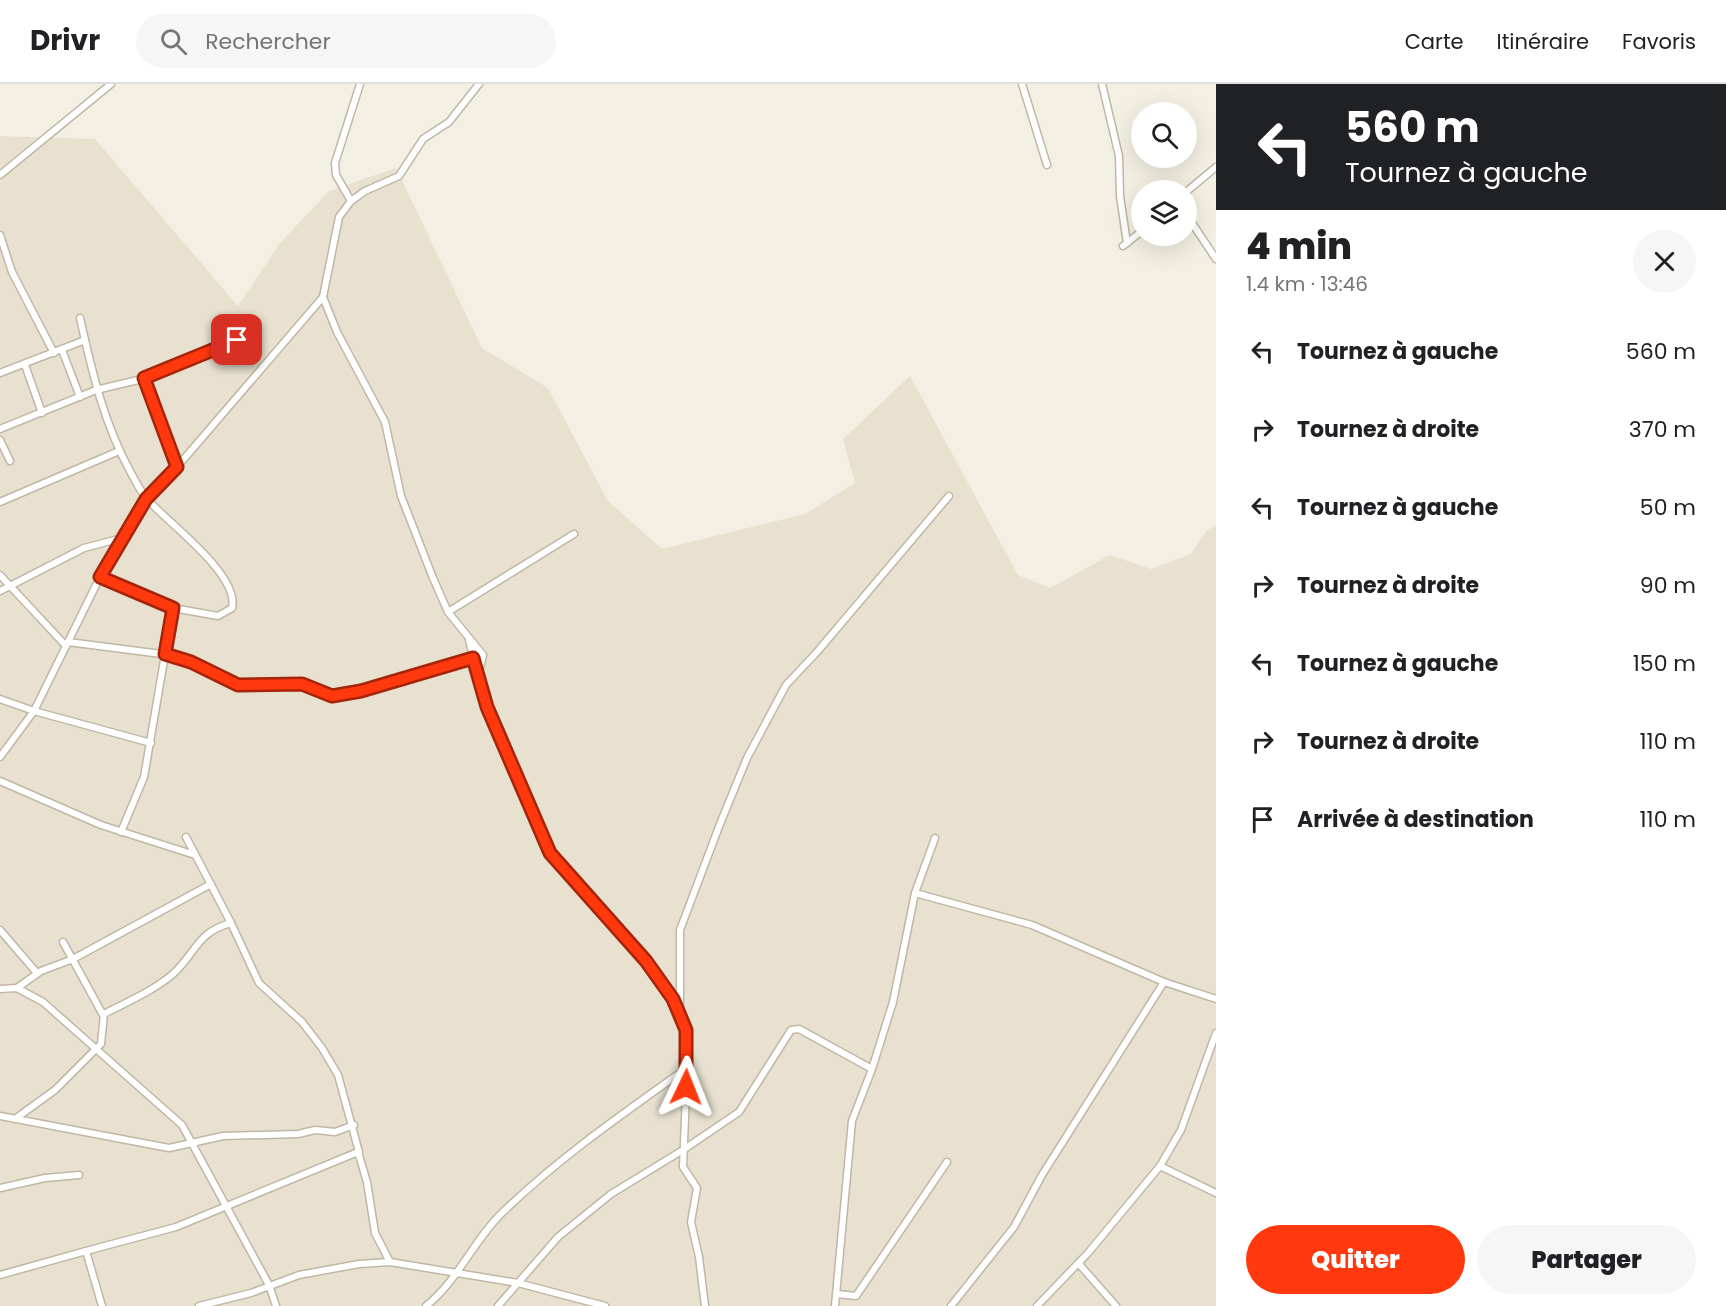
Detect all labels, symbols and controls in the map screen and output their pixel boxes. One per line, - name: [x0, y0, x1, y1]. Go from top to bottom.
- search box: [136, 14, 556, 68]
- text: Drivr: [30, 21, 100, 60]
- icon: search: [157, 25, 190, 58]
- text: Rechercher: [205, 26, 331, 57]
- text: Carte: [1405, 27, 1464, 56]
- text: Itinéraire: [1497, 27, 1589, 56]
- text: Favoris: [1622, 27, 1696, 56]
- text: 560 m: [1345, 98, 1480, 157]
- map controls: [1131, 102, 1197, 246]
- button: search: [1131, 102, 1197, 168]
- icon: left: [1246, 108, 1324, 186]
- text: Tournez à gauche: [1345, 154, 1587, 191]
- button: layers: [1131, 180, 1197, 246]
- text: 4 min: [1246, 221, 1352, 272]
- button: close: [1633, 230, 1696, 293]
- text: 1.4 km · 13:46: [1246, 270, 1368, 298]
- pin: [211, 314, 262, 365]
- icon: arrive: [220, 323, 253, 356]
- icon: left: [1246, 335, 1279, 368]
- text: Tournez à gauche: [1297, 336, 1498, 367]
- text: 560 m: [1626, 336, 1696, 367]
- icon: right: [1246, 413, 1279, 446]
- text: Tournez à droite: [1297, 414, 1479, 445]
- text: 370 m: [1629, 414, 1696, 445]
- icon: left: [1246, 491, 1279, 524]
- text: Tournez à gauche: [1297, 492, 1498, 523]
- text: 50 m: [1640, 492, 1696, 523]
- icon: right: [1246, 569, 1279, 602]
- text: Tournez à droite: [1297, 570, 1479, 601]
- text: 90 m: [1640, 570, 1696, 601]
- icon: left: [1246, 647, 1279, 680]
- text: Tournez à gauche: [1297, 648, 1498, 679]
- text: 150 m: [1633, 648, 1696, 679]
- icon: right: [1246, 725, 1279, 758]
- text: Tournez à droite: [1297, 726, 1479, 757]
- text: 110 m: [1640, 726, 1696, 757]
- icon: arrive: [1246, 803, 1279, 836]
- text: Arrivée à destination: [1297, 804, 1534, 835]
- text: 110 m: [1640, 804, 1696, 835]
- position arrow: [654, 1055, 718, 1119]
- button: Quitter: [1246, 1225, 1465, 1294]
- button: Partager: [1477, 1225, 1696, 1294]

